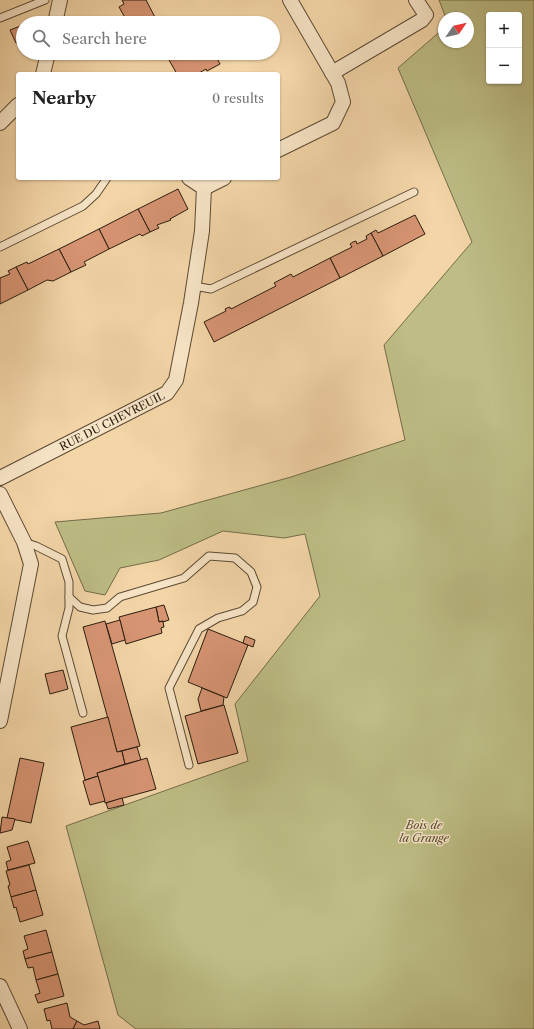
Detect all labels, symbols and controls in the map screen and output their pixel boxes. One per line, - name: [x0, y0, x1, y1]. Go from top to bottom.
- north arrow: [438, 12, 474, 48]
- map controls: [486, 12, 522, 84]
- button: +: [486, 12, 522, 48]
- search box: [16, 16, 280, 60]
- icon: search: [30, 27, 52, 49]
- text: Search here: [62, 29, 147, 48]
- button: −: [486, 48, 522, 84]
- text: Nearby: [32, 88, 96, 108]
- text: 0 results: [212, 90, 264, 106]
- street label: RUE DU CHEVREUIL: [57, 388, 168, 454]
- park label: Bois de la Grange: [399, 818, 450, 845]

